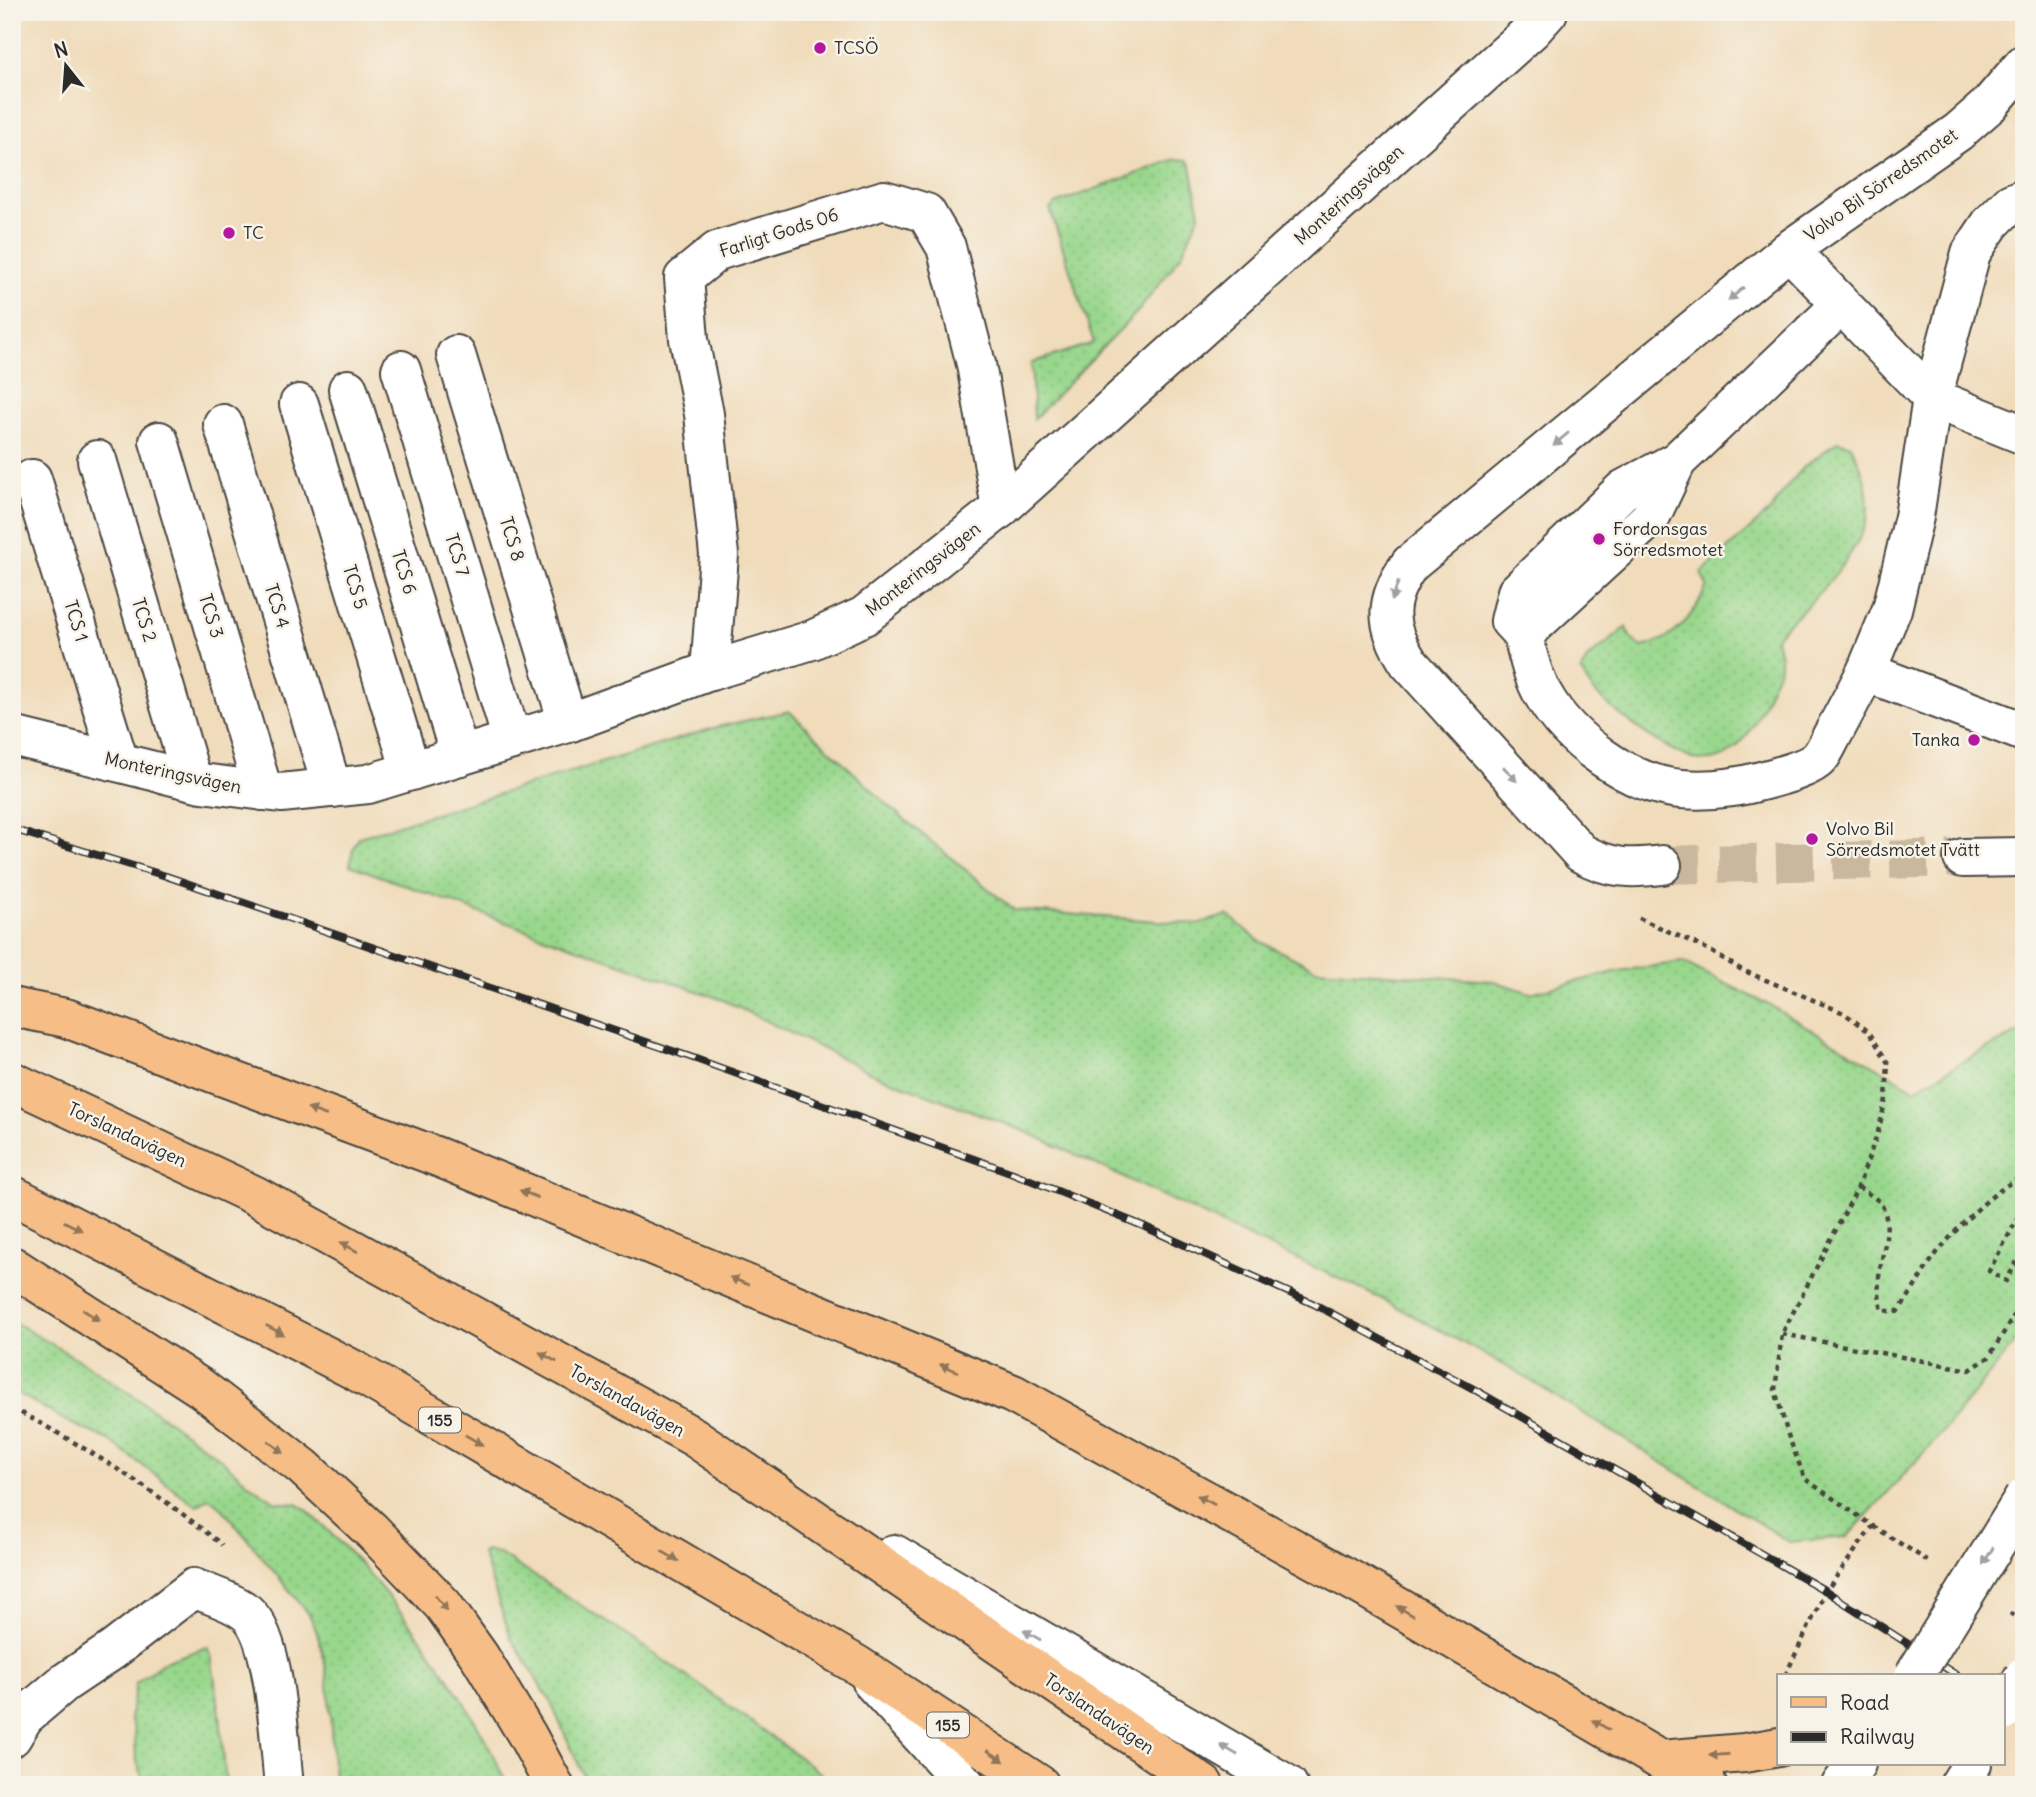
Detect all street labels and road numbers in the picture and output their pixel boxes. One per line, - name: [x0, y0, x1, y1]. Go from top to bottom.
- street label: Volvo Bil Sörredsmotet: [1800, 123, 1962, 246]
- street label: Monteringsvägen: [1289, 139, 1408, 250]
- street label: Farligt Gods 06: [716, 202, 841, 263]
- street label: TCS 8: [495, 514, 530, 564]
- street label: Monteringsvägen: [861, 517, 985, 621]
- street label: TCS 7: [440, 531, 475, 579]
- street label: TCS 6: [387, 547, 422, 597]
- street label: TCS 5: [338, 562, 373, 612]
- street label: TCS 4: [260, 581, 295, 631]
- street label: TCS 3: [194, 591, 229, 641]
- street label: TCS 2: [127, 595, 162, 645]
- street label: TCS 1: [59, 597, 94, 644]
- street label: Monteringsvägen: [103, 747, 244, 798]
- street label: Torslandavägen: [64, 1097, 190, 1172]
- street label: Torslandavägen: [565, 1359, 689, 1442]
- road number: 155: [419, 1408, 461, 1432]
- street label: Torslandavägen: [1040, 1668, 1159, 1759]
- road number: 155: [927, 1712, 969, 1737]

